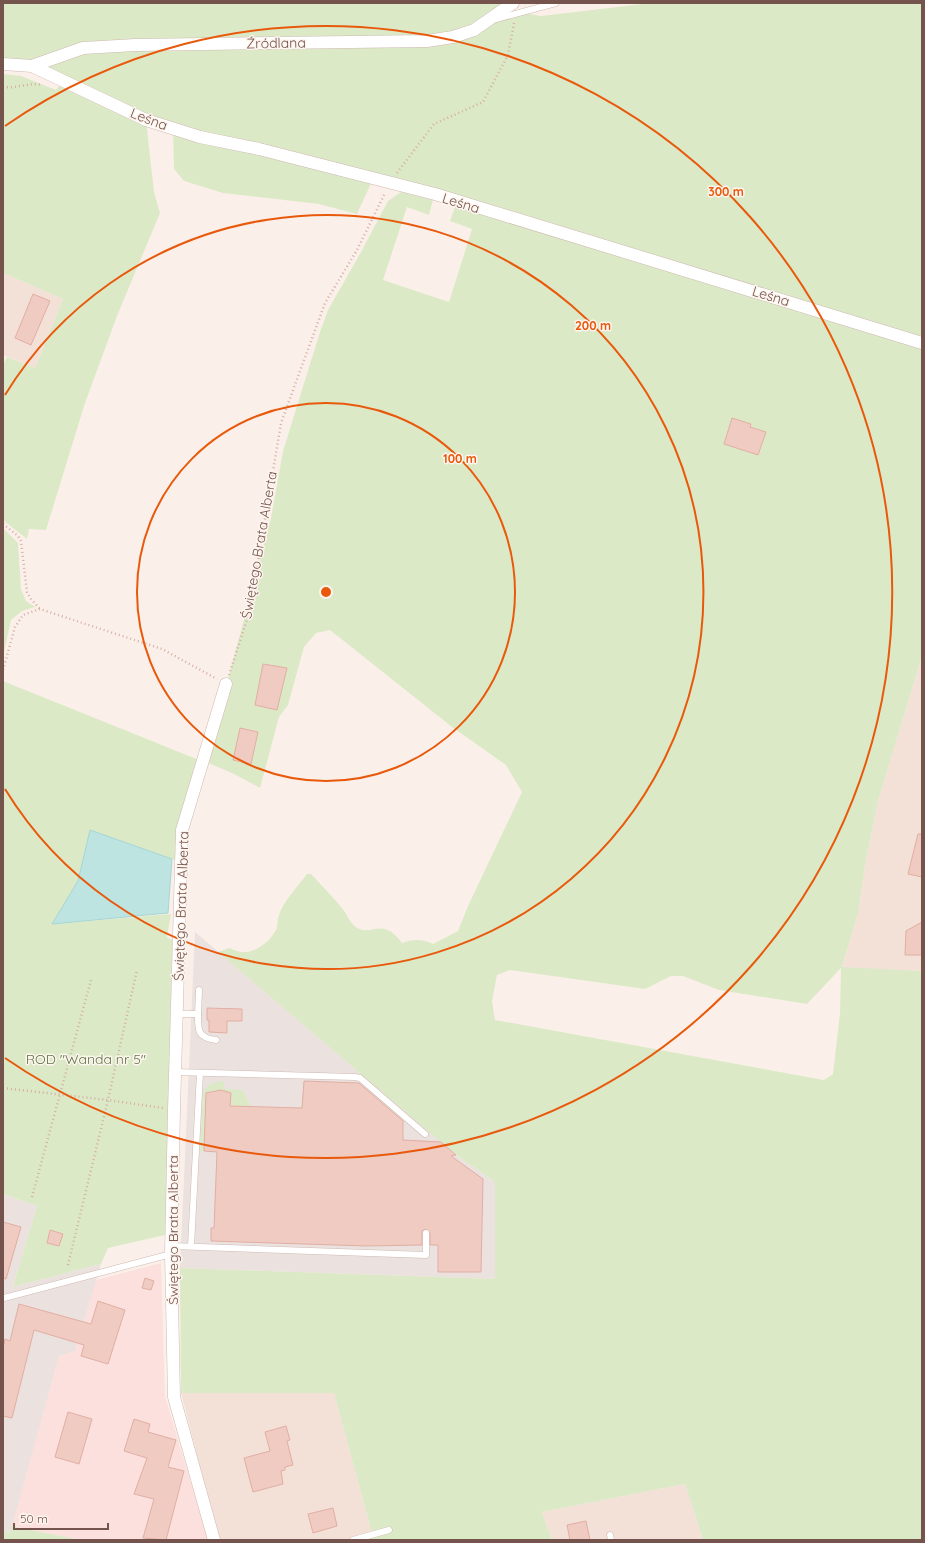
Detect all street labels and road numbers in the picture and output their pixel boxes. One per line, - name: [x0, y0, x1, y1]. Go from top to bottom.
- street label: Źródlana: [246, 33, 306, 53]
- street label: Leśna: [128, 104, 170, 134]
- street label: Leśna: [440, 189, 482, 217]
- street label: Leśna: [750, 282, 792, 310]
- street label: Świętego Brata Alberta: [237, 470, 281, 620]
- street label: Świętego Brata Alberta: [169, 831, 193, 981]
- street label: Świętego Brata Alberta: [164, 1155, 182, 1305]

